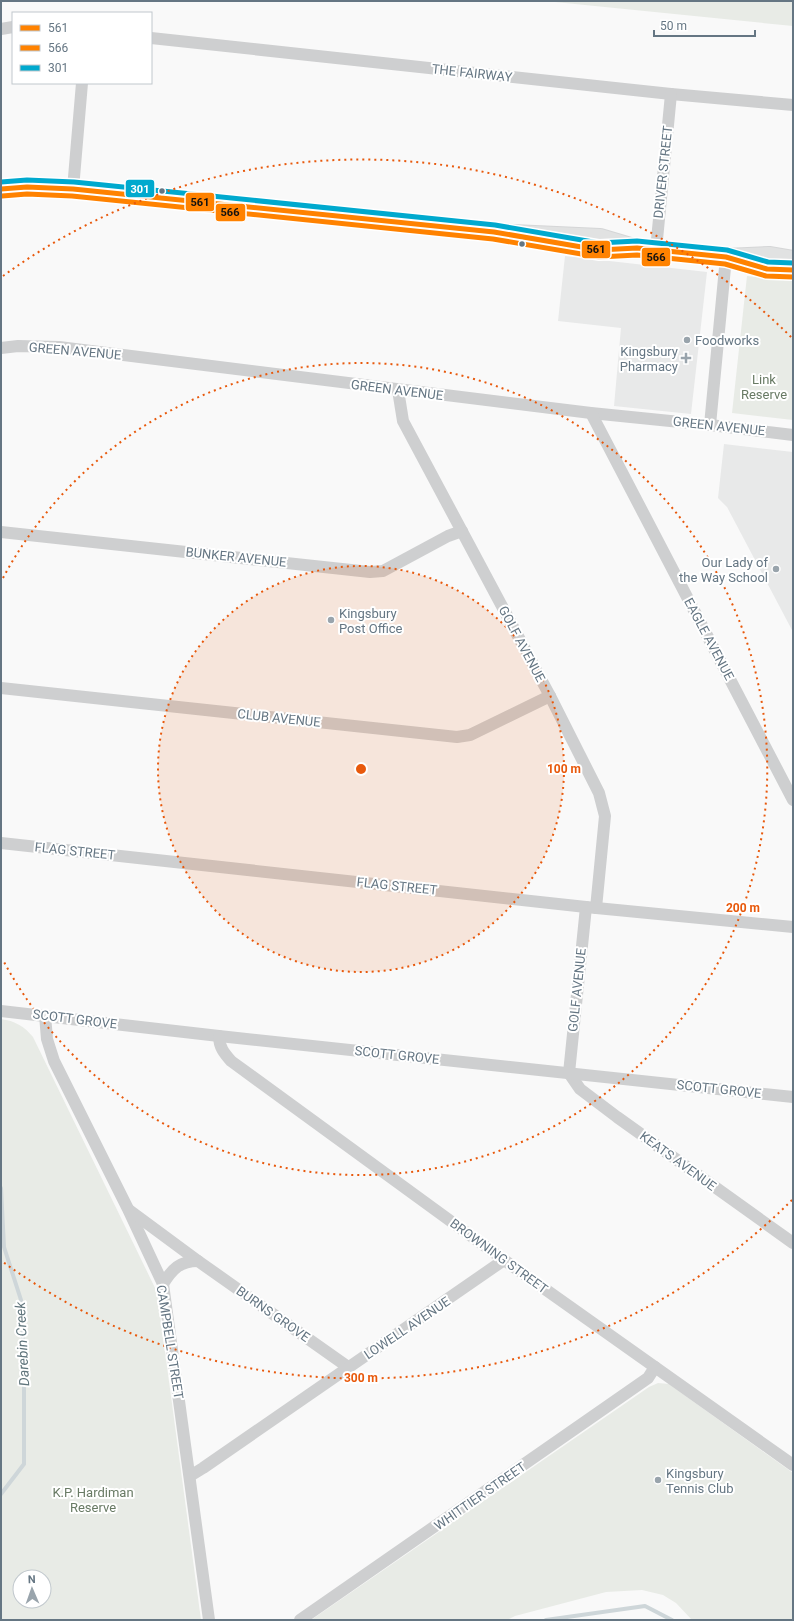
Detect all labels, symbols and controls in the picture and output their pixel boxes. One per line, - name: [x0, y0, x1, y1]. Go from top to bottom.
- legend: [12, 12, 152, 84]
- scale bar: [654, 12, 755, 38]
- text: 50 m: [660, 19, 687, 33]
- text: 561: [48, 21, 68, 35]
- text: 566: [48, 41, 68, 55]
- text: 301: [48, 61, 68, 75]
- street label: THE FAIRWAY: [431, 61, 513, 85]
- street label: DRIVER STREET: [651, 125, 675, 219]
- line badge: 301: [125, 179, 155, 198]
- text: 301: [131, 183, 149, 196]
- unlabelled marker: [157, 186, 167, 196]
- line badge: 561: [185, 192, 215, 212]
- text: 561: [191, 196, 209, 209]
- line badge: 566: [215, 203, 246, 222]
- text: 566: [221, 206, 239, 219]
- unlabelled marker: [517, 239, 527, 249]
- line badge: 561: [581, 240, 611, 259]
- text: 561: [587, 243, 605, 256]
- line badge: 566: [641, 247, 671, 267]
- text: 566: [647, 251, 665, 264]
- place label: Foodworks: [695, 333, 759, 348]
- marker: Foodworks: [682, 335, 692, 345]
- street label: GREEN AVENUE: [28, 339, 122, 363]
- place label: Kingsbury Pharmacy: [620, 344, 678, 374]
- marker: Kingsbury Pharmacy: [681, 353, 691, 363]
- park label: Link Reserve: [741, 372, 787, 402]
- street label: GREEN AVENUE: [350, 377, 444, 403]
- street label: GREEN AVENUE: [672, 414, 766, 438]
- street label: BUNKER AVENUE: [185, 544, 287, 570]
- place label: Our Lady of the Way School: [679, 555, 768, 585]
- marker: Our Lady of the Way School: [771, 564, 781, 574]
- street label: EAGLE AVENUE: [681, 595, 737, 683]
- street label: GOLF AVENUE: [496, 603, 548, 685]
- place label: Kingsbury Post Office: [339, 606, 403, 636]
- marker: Kingsbury Post Office: [326, 615, 336, 625]
- street label: CLUB AVENUE: [237, 706, 321, 730]
- centre of rings: [354, 762, 368, 776]
- text: 100 m: [547, 762, 581, 776]
- street label: FLAG STREET: [34, 839, 116, 863]
- street label: FLAG STREET: [356, 874, 438, 898]
- text: 200 m: [726, 901, 760, 915]
- street label: GOLF AVENUE: [565, 947, 589, 1033]
- street label: SCOTT GROVE: [32, 1006, 118, 1032]
- street label: SCOTT GROVE: [354, 1043, 440, 1067]
- street label: SCOTT GROVE: [676, 1077, 762, 1101]
- street label: KEATS AVENUE: [637, 1128, 719, 1194]
- street label: BROWNING STREET: [447, 1216, 551, 1297]
- street label: BURNS GROVE: [233, 1283, 313, 1345]
- street label: CAMPBELL STREET: [154, 1284, 186, 1400]
- street label: LOWELL AVENUE: [361, 1294, 453, 1362]
- water label: Darebin Creek: [12, 1300, 32, 1387]
- text: 300 m: [344, 1371, 378, 1385]
- street label: WHITTIER STREET: [431, 1459, 529, 1533]
- place label: Kingsbury Tennis Club: [666, 1466, 734, 1496]
- marker: Kingsbury Tennis Club: [653, 1475, 663, 1485]
- park label: K.P. Hardiman Reserve: [52, 1485, 134, 1515]
- north arrow: [12, 1569, 52, 1609]
- text: N: [28, 1573, 36, 1586]

